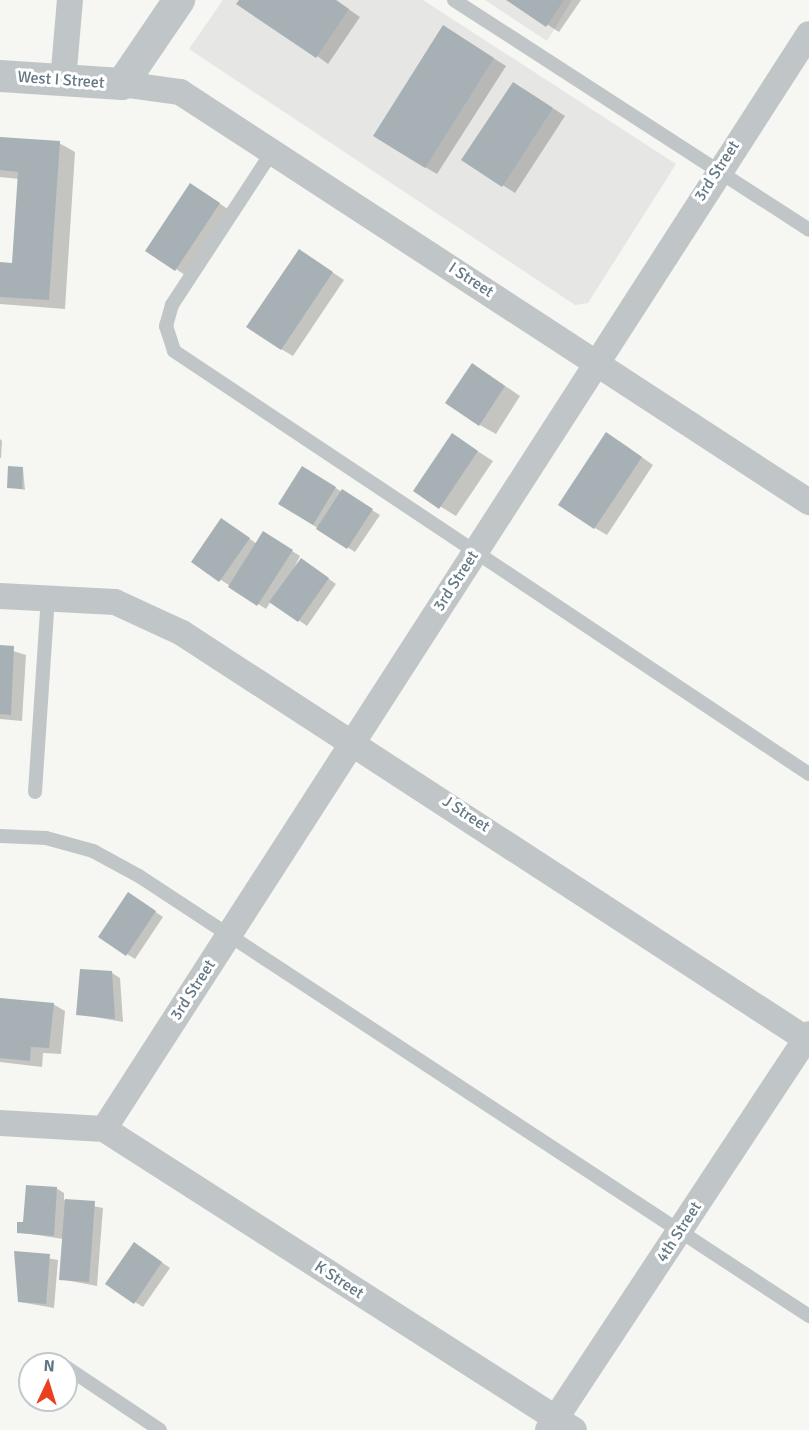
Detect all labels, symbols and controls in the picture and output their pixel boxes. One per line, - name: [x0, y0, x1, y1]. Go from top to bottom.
- street label: West I Street: [17, 67, 105, 93]
- street label: 3rd Street: [690, 137, 744, 205]
- street label: I Street: [445, 258, 497, 302]
- street label: 3rd Street: [429, 547, 483, 615]
- street label: J Street: [439, 792, 493, 836]
- street label: 3rd Street: [166, 956, 220, 1024]
- street label: 4th Street: [652, 1198, 706, 1266]
- street label: K Street: [311, 1257, 367, 1303]
- north arrow: [18, 1352, 78, 1412]
- text: N: [43, 1356, 55, 1376]

